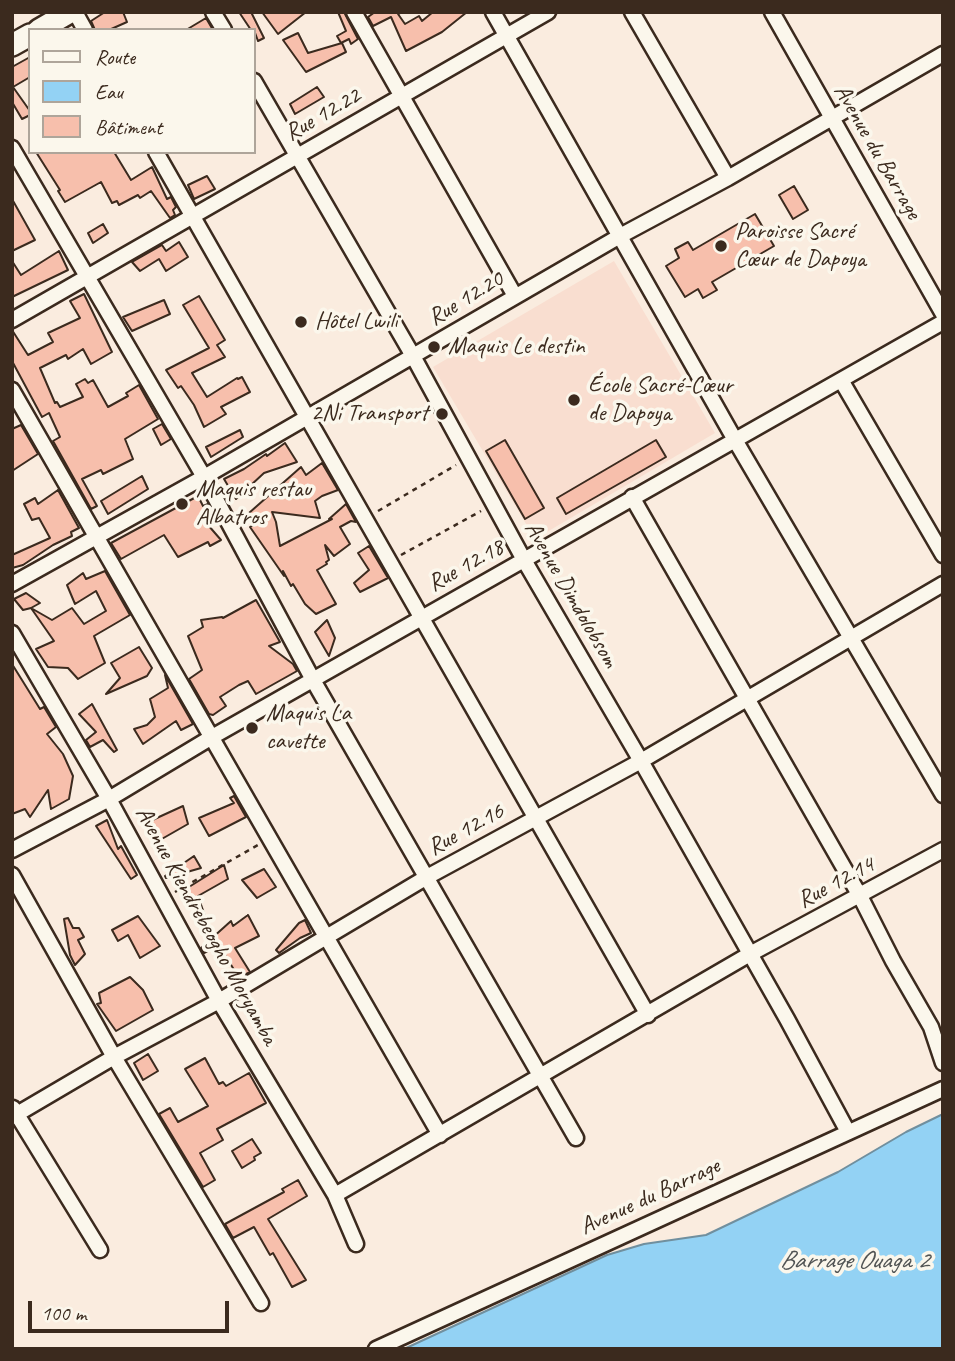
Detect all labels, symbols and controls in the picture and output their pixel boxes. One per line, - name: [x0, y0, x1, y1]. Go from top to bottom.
- legend: [28, 28, 256, 154]
- text: Route: [95, 44, 135, 70]
- text: Eau: [95, 79, 123, 105]
- street label: Avenue du Barrage: [827, 79, 927, 225]
- street label: Rue 12.22: [280, 82, 366, 148]
- text: Bâtiment: [95, 114, 162, 140]
- place label: Paroisse Sacré Cœur de Dapoya: [735, 218, 866, 274]
- marker: Paroisse Sacré Cœur de Dapoya: [713, 238, 729, 254]
- street label: Rue 12.20: [423, 265, 509, 333]
- place label: Hôtel Lwili: [315, 308, 398, 336]
- marker: Hôtel Lwili: [293, 314, 309, 330]
- place label: Maquis Le destin: [448, 333, 585, 361]
- marker: Maquis Le destin: [426, 339, 442, 355]
- place label: École Sacré-Cœur de Dapoya: [588, 372, 732, 428]
- marker: École Sacré-Cœur de Dapoya: [566, 392, 582, 408]
- place label: 2Ni Transport: [311, 400, 428, 428]
- marker: 2Ni Transport: [434, 406, 450, 422]
- place label: Maquis restau Albatros: [196, 476, 311, 532]
- marker: Maquis restau Albatros: [174, 496, 190, 512]
- street label: Avenue Dimdolobsom: [518, 517, 624, 673]
- street label: Rue 12.18: [423, 533, 509, 599]
- place label: Maquis La cavette: [266, 700, 351, 756]
- marker: Maquis La cavette: [244, 720, 260, 736]
- street label: Rue 12.16: [423, 797, 509, 863]
- street label: Avenue Kiendrebeogho Moryamba: [128, 802, 284, 1050]
- street label: Rue 12.14: [793, 851, 879, 915]
- street label: Avenue du Barrage: [575, 1152, 725, 1242]
- water label: Barrage Ouaga 2: [780, 1245, 928, 1277]
- scale bar: [32, 1288, 233, 1332]
- text: 100 m: [41, 1300, 86, 1326]

